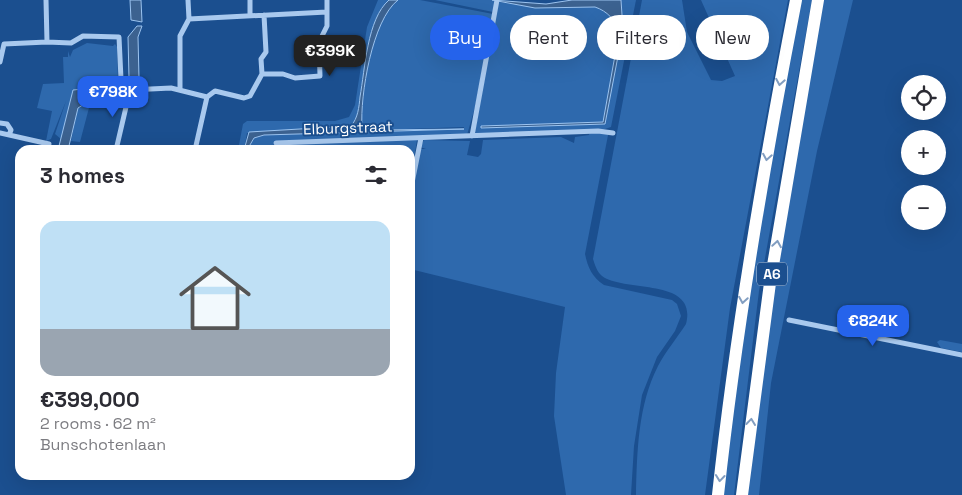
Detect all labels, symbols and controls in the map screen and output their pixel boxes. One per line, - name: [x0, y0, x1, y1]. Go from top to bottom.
- chip: Buy: [430, 15, 500, 60]
- chip: Rent: [510, 15, 587, 60]
- chip: Filters: [597, 15, 686, 60]
- chip: New: [696, 15, 769, 60]
- pin: €399K: [295, 34, 365, 77]
- text: €399K: [305, 40, 355, 61]
- map controls: [901, 75, 946, 230]
- button: locate: [901, 75, 946, 120]
- pin: €798K: [78, 76, 148, 118]
- one-way arrow: [775, 78, 786, 87]
- text: €798K: [88, 81, 138, 102]
- street label: Elburgstraat: [303, 116, 393, 139]
- button: +: [901, 130, 946, 175]
- one-way arrow: [762, 152, 772, 161]
- icon: filters: [362, 161, 390, 189]
- text: 3 homes: [40, 162, 125, 189]
- button: −: [901, 185, 946, 230]
- one-way arrow: [771, 240, 781, 248]
- icon: home: [170, 253, 260, 343]
- road number: A6: [757, 262, 787, 286]
- one-way arrow: [738, 295, 748, 304]
- pin: €824K: [838, 304, 908, 347]
- text: €824K: [848, 310, 898, 331]
- text: €399,000: [40, 386, 140, 413]
- text: 2 rooms · 62 m²: [40, 413, 156, 434]
- one-way arrow: [745, 418, 756, 426]
- text: Bunschotenlaan: [40, 434, 166, 455]
- one-way arrow: [715, 474, 726, 482]

